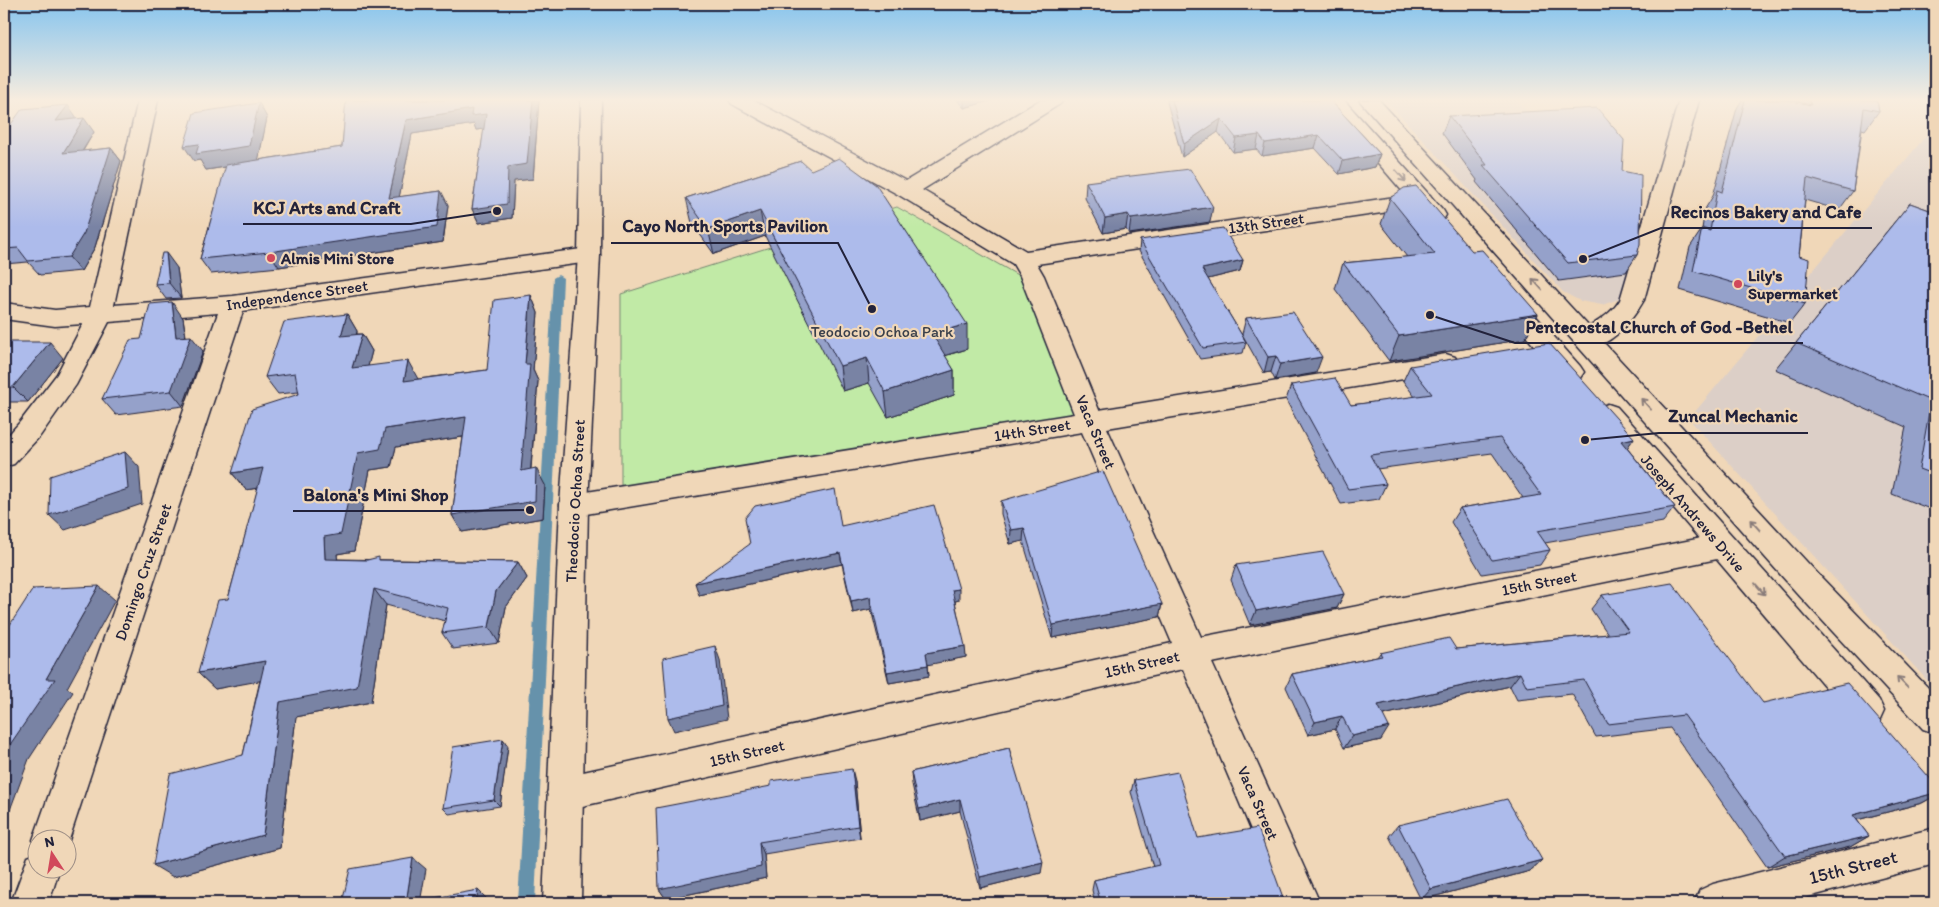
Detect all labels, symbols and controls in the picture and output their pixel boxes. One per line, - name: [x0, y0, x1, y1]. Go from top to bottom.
- one-way arrow: [1395, 169, 1406, 182]
- callout: KCJ Arts and Craft: [243, 191, 411, 224]
- callout: Recinos Bakery and Cafe: [1661, 195, 1872, 228]
- text: KCJ Arts and Craft: [253, 197, 402, 219]
- text: Recinos Bakery and Cafe: [1670, 201, 1862, 223]
- street label: 13th Street: [1227, 208, 1305, 238]
- callout: Cayo North Sports Pavilion: [611, 210, 838, 243]
- text: Cayo North Sports Pavilion: [622, 215, 828, 237]
- place label: Almis Mini Store: [280, 249, 394, 268]
- marker: Almis Mini Store: [265, 252, 277, 264]
- place label: Lily's Supermarket: [1748, 266, 1838, 304]
- street label: Independence Street: [225, 276, 369, 314]
- one-way arrow: [1531, 278, 1543, 290]
- marker: Lily's Supermarket: [1732, 278, 1744, 290]
- callout: Pentecostal Church of God -Bethel: [1515, 310, 1803, 343]
- text: Pentecostal Church of God -Bethel: [1525, 316, 1793, 338]
- park label: Teodocio Ochoa Park: [811, 322, 954, 341]
- street label: Vaca Street: [1072, 392, 1120, 472]
- one-way arrow: [1641, 398, 1652, 411]
- callout: Zuncal Mechanic: [1659, 400, 1808, 433]
- text: Zuncal Mechanic: [1668, 405, 1798, 427]
- street label: 14th Street: [992, 415, 1072, 445]
- street label: Theodocio Ochoa Street: [561, 419, 589, 583]
- street label: Joseph Andrews Drive: [1637, 450, 1750, 576]
- callout: Balona's Mini Shop: [293, 478, 458, 511]
- text: Balona's Mini Shop: [303, 484, 449, 506]
- street label: Domingo Cruz Street: [111, 501, 175, 643]
- one-way arrow: [1749, 519, 1761, 532]
- street label: 15th Street: [1500, 566, 1578, 600]
- one-way arrow: [1754, 583, 1765, 596]
- street label: 15th Street: [1103, 646, 1181, 682]
- one-way arrow: [1896, 676, 1908, 689]
- street label: 15th Street: [708, 735, 786, 771]
- street label: Vaca Street: [1233, 763, 1283, 843]
- north arrow: [28, 830, 78, 880]
- text: N: [43, 832, 56, 851]
- street label: 15th Street: [1806, 845, 1900, 889]

